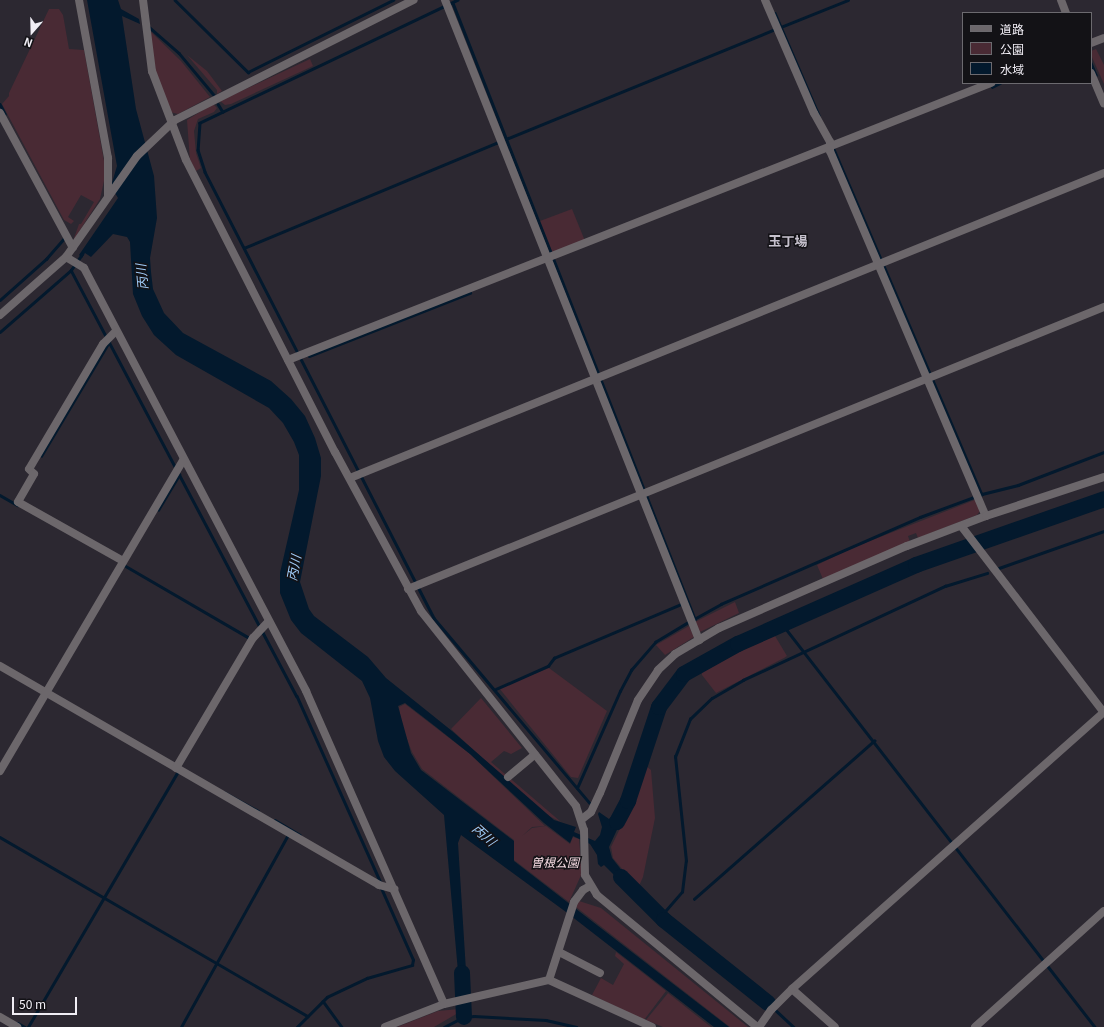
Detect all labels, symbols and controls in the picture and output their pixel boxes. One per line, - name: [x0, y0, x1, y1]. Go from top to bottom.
- north arrow: [12, 12, 52, 52]
- legend: [962, 12, 1092, 84]
- text: 道路: [1000, 20, 1024, 37]
- text: N: [21, 34, 35, 52]
- text: 公園: [1000, 40, 1024, 57]
- text: 水域: [1000, 60, 1024, 77]
- district label: 玉丁場: [769, 233, 807, 249]
- water label: 丙川: [133, 263, 151, 291]
- water label: 丙川: [284, 554, 304, 582]
- water label: 丙川: [469, 821, 499, 849]
- park label: 曽根公園: [531, 855, 579, 869]
- scale bar: [14, 989, 79, 1015]
- text: 50 m: [19, 995, 46, 1012]

